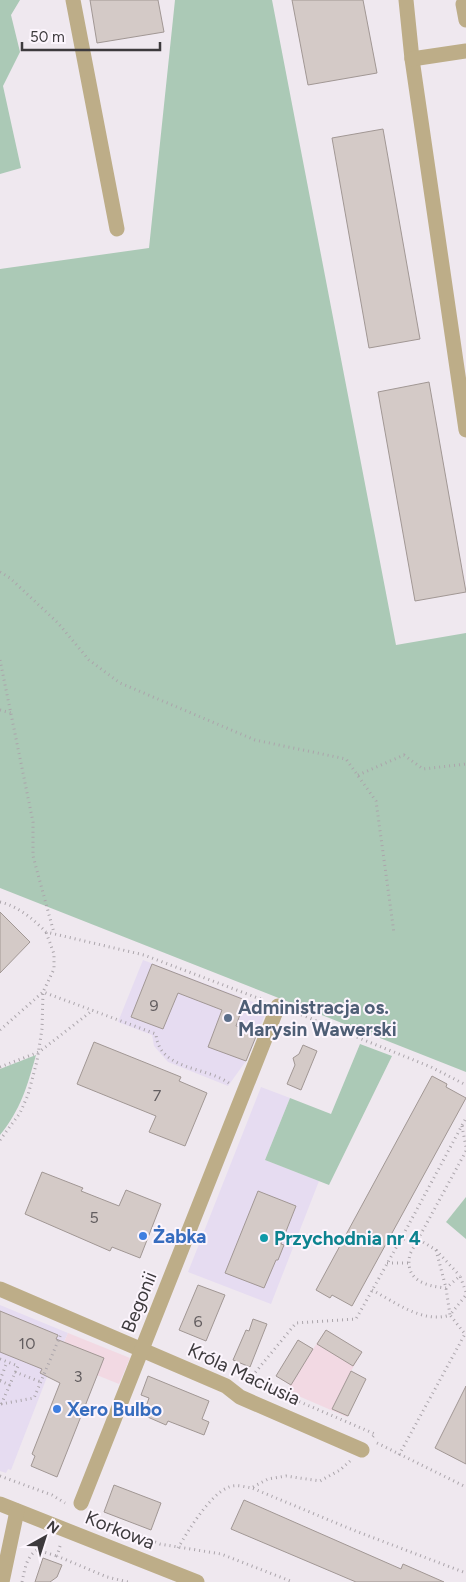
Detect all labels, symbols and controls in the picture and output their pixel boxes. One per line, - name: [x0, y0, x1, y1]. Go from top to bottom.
- scale bar: [22, 20, 160, 52]
- text: 50 m: [30, 28, 65, 46]
- house number: 9: [149, 996, 159, 1015]
- place label: Administracja os. Marysin Wawerski: [238, 996, 397, 1041]
- marker: Administracja os. Marysin Wawerski: [222, 1012, 234, 1024]
- house number: 7: [153, 1086, 162, 1105]
- house number: 5: [89, 1208, 99, 1227]
- place label: Żabka: [153, 1225, 206, 1248]
- place label: Przychodnia nr 4: [274, 1227, 421, 1250]
- marker: Żabka: [137, 1230, 149, 1242]
- marker: Przychodnia nr 4: [258, 1232, 270, 1244]
- street label: Begonii: [116, 1268, 162, 1336]
- house number: 6: [193, 1312, 203, 1331]
- house number: 10: [19, 1334, 35, 1353]
- street label: Króla Maciusia: [184, 1338, 304, 1410]
- house number: 3: [74, 1367, 82, 1386]
- place label: Xero Bulbo: [67, 1398, 162, 1421]
- marker: Xero Bulbo: [51, 1403, 63, 1415]
- street label: Korkowa: [82, 1506, 158, 1554]
- north arrow: [20, 1512, 70, 1562]
- text: N: [43, 1517, 62, 1537]

